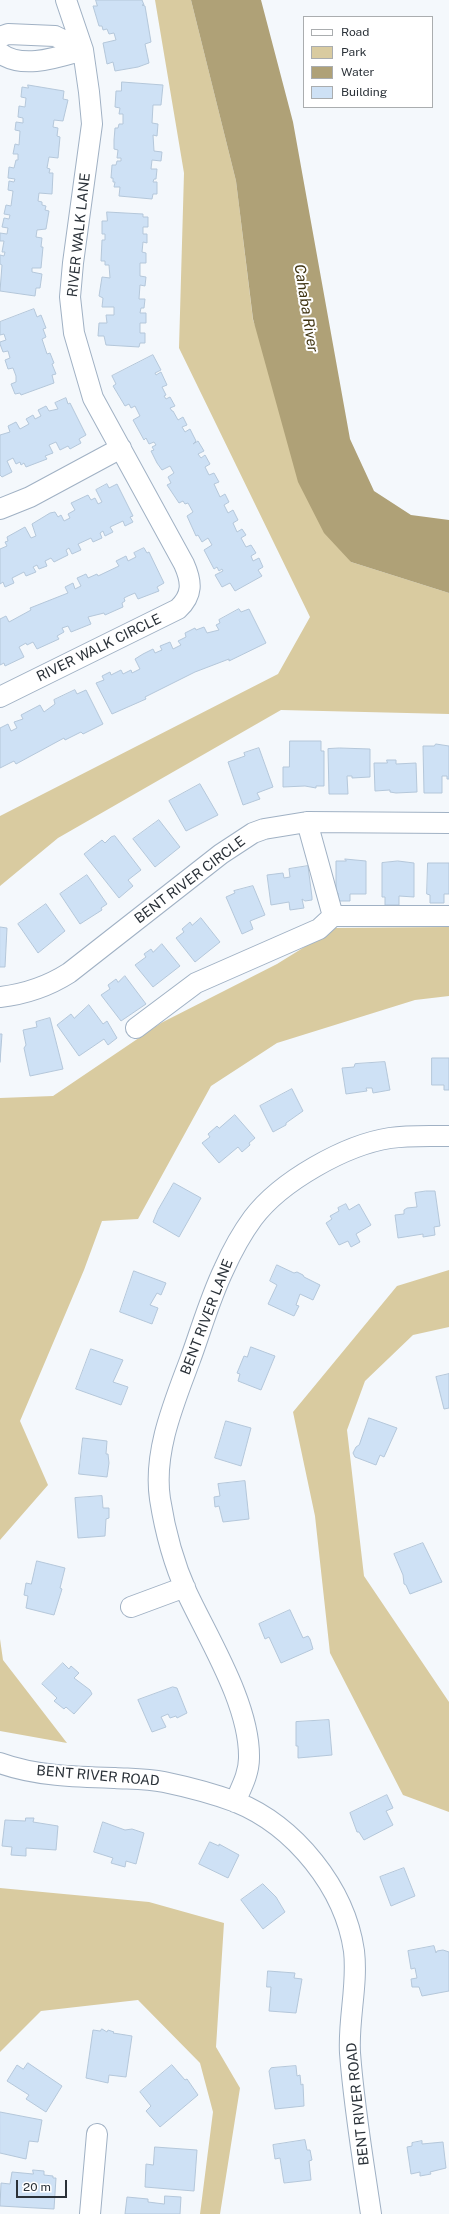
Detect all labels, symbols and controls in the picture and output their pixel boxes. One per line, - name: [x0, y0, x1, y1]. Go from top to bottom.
- legend: [303, 16, 433, 108]
- text: Road: [341, 25, 369, 39]
- text: Park: [341, 45, 367, 59]
- text: Water: [341, 65, 374, 79]
- text: Building: [341, 85, 387, 99]
- street label: RIVER WALK LANE: [64, 172, 94, 298]
- water label: Cahaba River: [290, 263, 322, 353]
- street label: RIVER WALK CIRCLE: [34, 611, 164, 685]
- street label: BENT RIVER CIRCLE: [131, 833, 249, 927]
- street label: BENT RIVER LANE: [177, 1257, 237, 1377]
- street label: BENT RIVER ROAD: [36, 1762, 160, 1790]
- street label: BENT RIVER ROAD: [343, 2042, 373, 2166]
- scale bar: [18, 2172, 69, 2198]
- text: 20 m: [23, 2180, 51, 2194]

